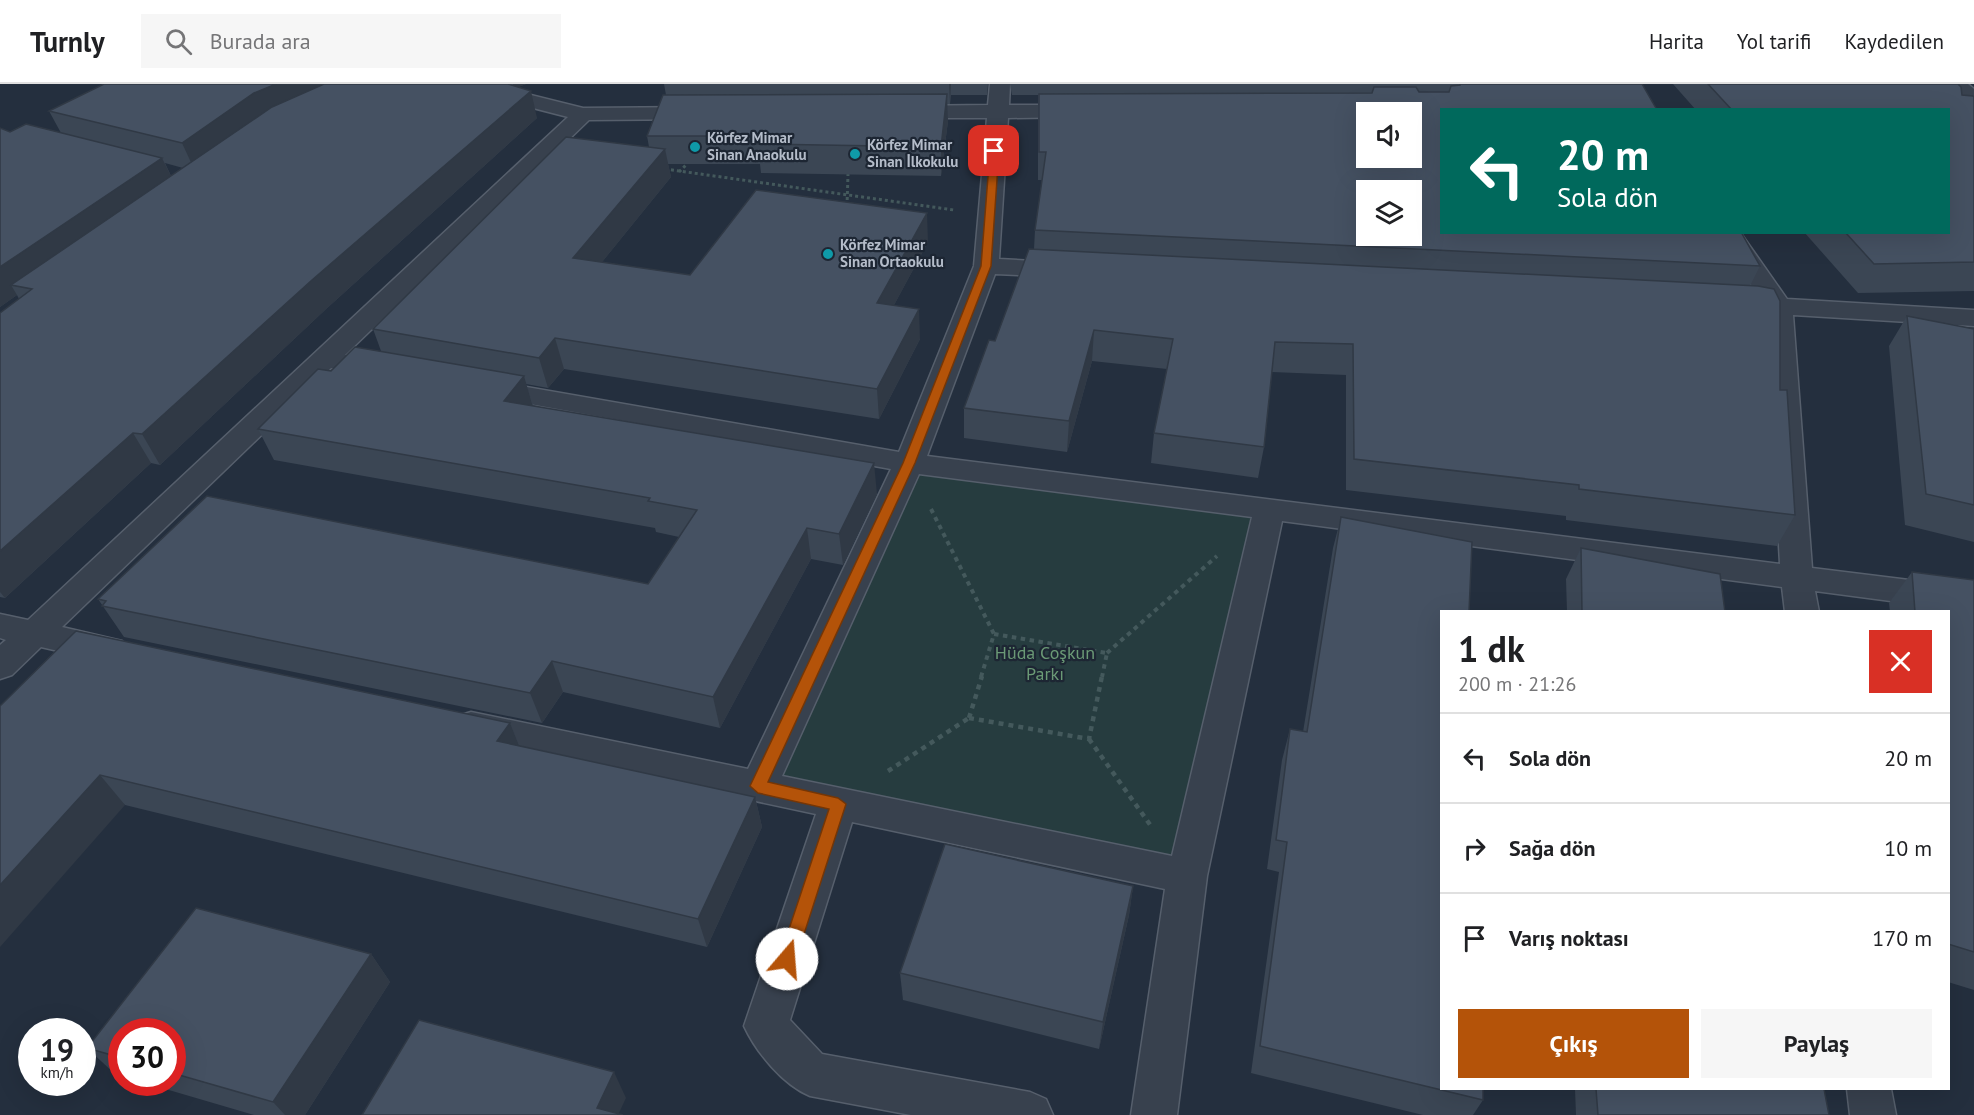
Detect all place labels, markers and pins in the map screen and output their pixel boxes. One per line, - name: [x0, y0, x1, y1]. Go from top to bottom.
- pin: [968, 125, 1019, 176]
- place label: Körfez Mimar Sinan Anaokulu: [707, 128, 807, 164]
- place label: Körfez Mimar Sinan İlkokulu: [867, 135, 958, 171]
- marker: Körfez Mimar Sinan Anaokulu: [688, 140, 702, 154]
- marker: Körfez Mimar Sinan İlkokulu: [848, 147, 862, 161]
- place label: Körfez Mimar Sinan Ortaokulu: [840, 235, 944, 271]
- marker: Körfez Mimar Sinan Ortaokulu: [821, 247, 835, 261]

